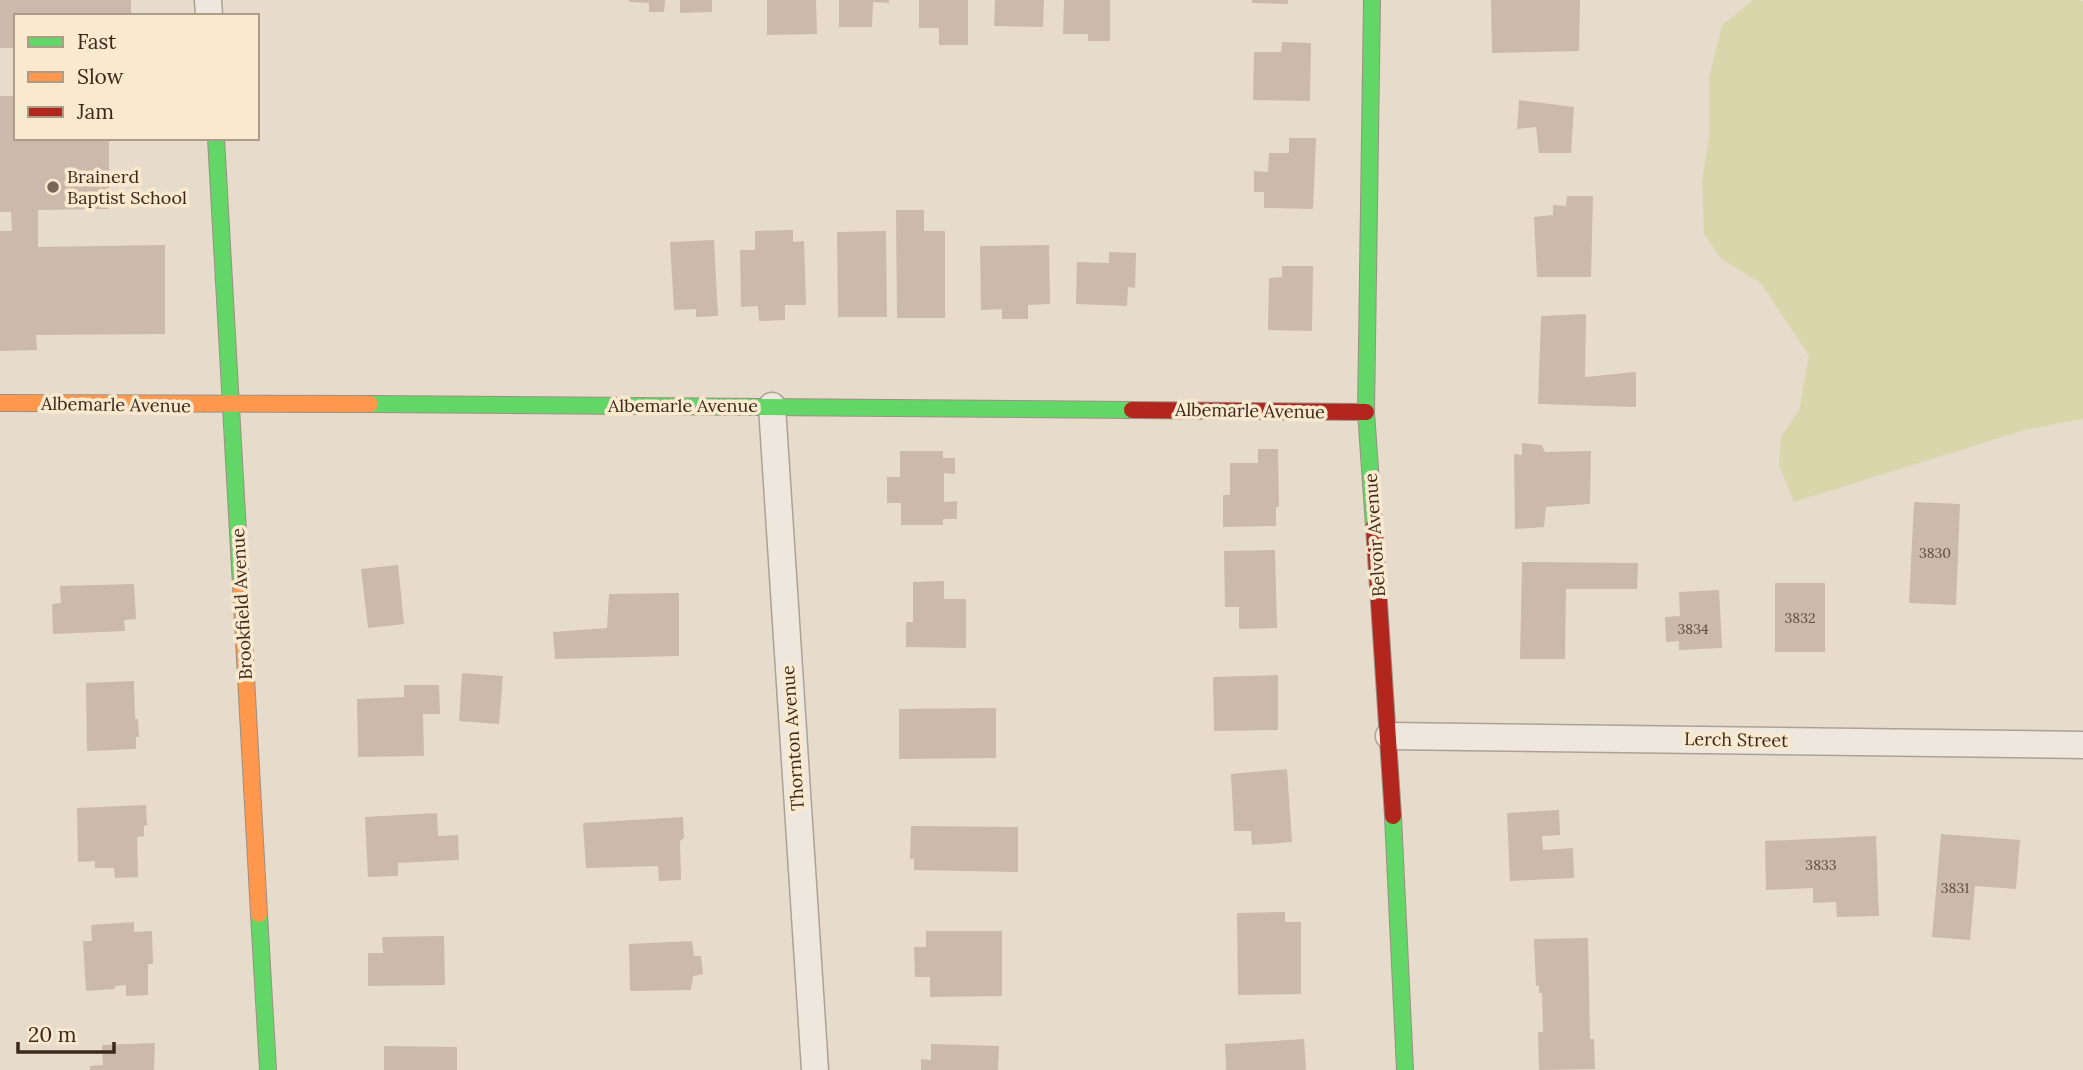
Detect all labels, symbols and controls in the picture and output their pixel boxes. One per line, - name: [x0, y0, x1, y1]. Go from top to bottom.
- legend: [14, 14, 259, 140]
- text: Fast: [77, 28, 117, 55]
- text: Slow: [77, 63, 124, 90]
- text: Jam: [76, 98, 114, 125]
- place label: Brainerd Baptist School: [67, 165, 187, 209]
- marker: Brainerd Baptist School: [45, 179, 61, 195]
- street label: Albemarle Avenue: [40, 392, 191, 417]
- street label: Albemarle Avenue: [607, 394, 758, 417]
- street label: Albemarle Avenue: [1174, 398, 1325, 423]
- street label: Belvoir Avenue: [1359, 472, 1390, 598]
- street label: Brookfield Avenue: [226, 527, 257, 680]
- house number: 3830: [1919, 544, 1951, 562]
- house number: 3832: [1785, 609, 1815, 627]
- house number: 3834: [1677, 620, 1709, 638]
- street label: Thornton Avenue: [776, 664, 809, 811]
- street label: Lerch Street: [1684, 727, 1788, 752]
- house number: 3833: [1805, 856, 1837, 874]
- house number: 3831: [1941, 879, 1969, 897]
- scale bar: [18, 1010, 114, 1054]
- text: 20 m: [28, 1021, 77, 1048]

